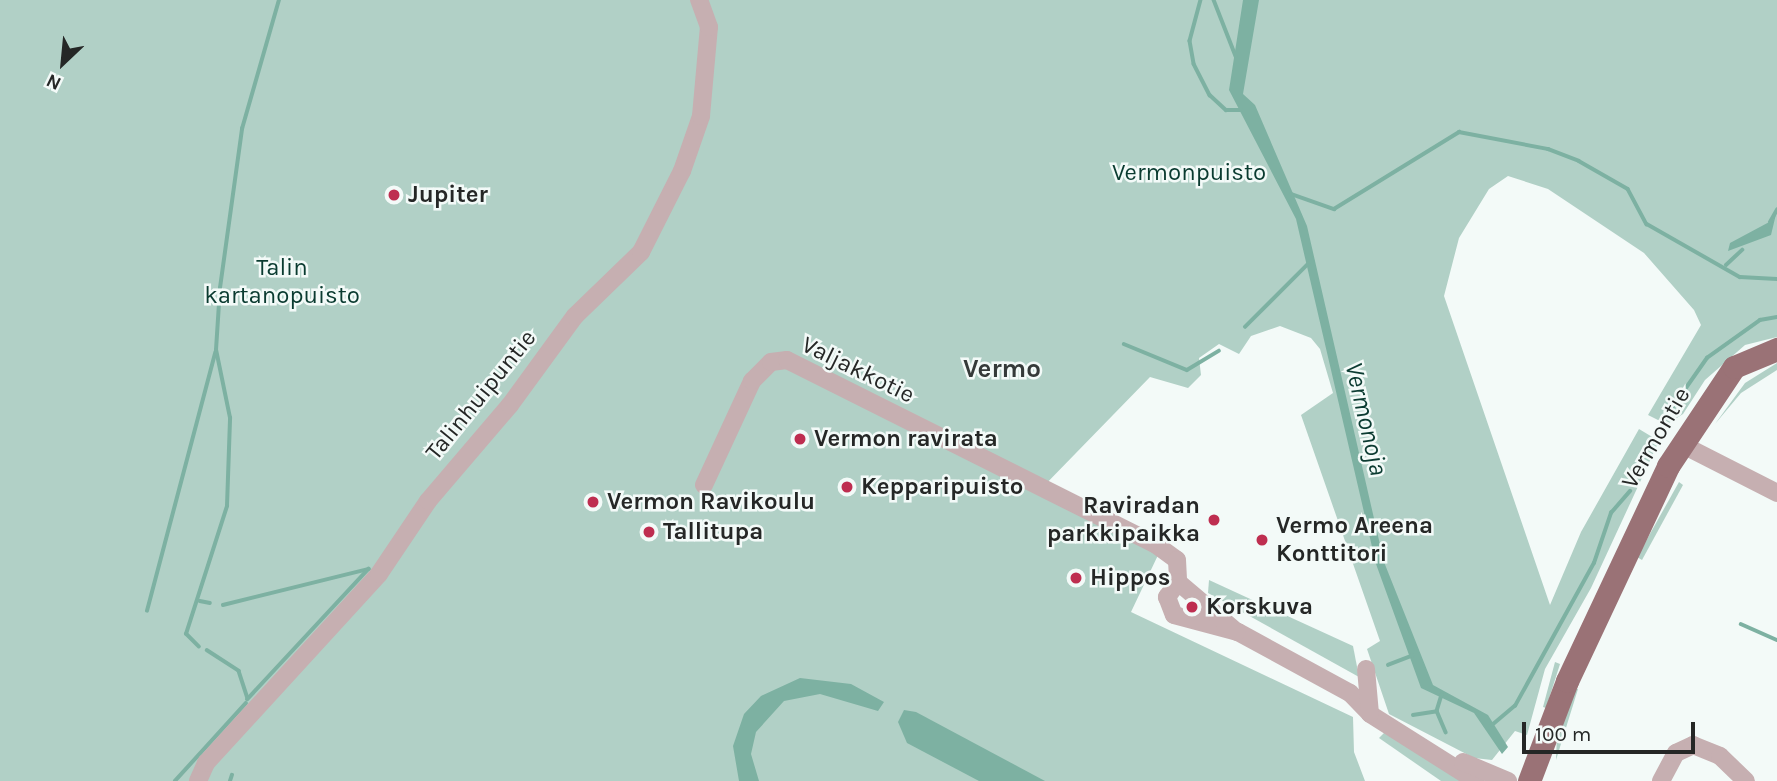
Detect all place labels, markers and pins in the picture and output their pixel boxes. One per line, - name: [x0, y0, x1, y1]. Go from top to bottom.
- place label: Jupiter: [408, 181, 488, 209]
- marker: Jupiter: [386, 187, 402, 203]
- place label: Vermon ravirata: [814, 425, 998, 453]
- marker: Vermon ravirata: [792, 431, 808, 447]
- place label: Kepparipuisto: [861, 473, 1023, 501]
- marker: Kepparipuisto: [839, 479, 855, 495]
- place label: Vermon Ravikoulu: [607, 488, 815, 516]
- place label: Raviradan parkkipaikka: [1047, 492, 1200, 548]
- marker: Vermon Ravikoulu: [585, 494, 601, 510]
- marker: Raviradan parkkipaikka: [1206, 512, 1222, 528]
- place label: Vermo Areena Konttitori: [1276, 512, 1433, 568]
- place label: Tallitupa: [663, 518, 763, 546]
- marker: Tallitupa: [641, 524, 657, 540]
- marker: Vermo Areena Konttitori: [1254, 532, 1270, 548]
- place label: Hippos: [1090, 564, 1170, 592]
- marker: Hippos: [1068, 570, 1084, 586]
- place label: Korskuva: [1206, 593, 1313, 621]
- marker: Korskuva: [1184, 599, 1200, 615]

